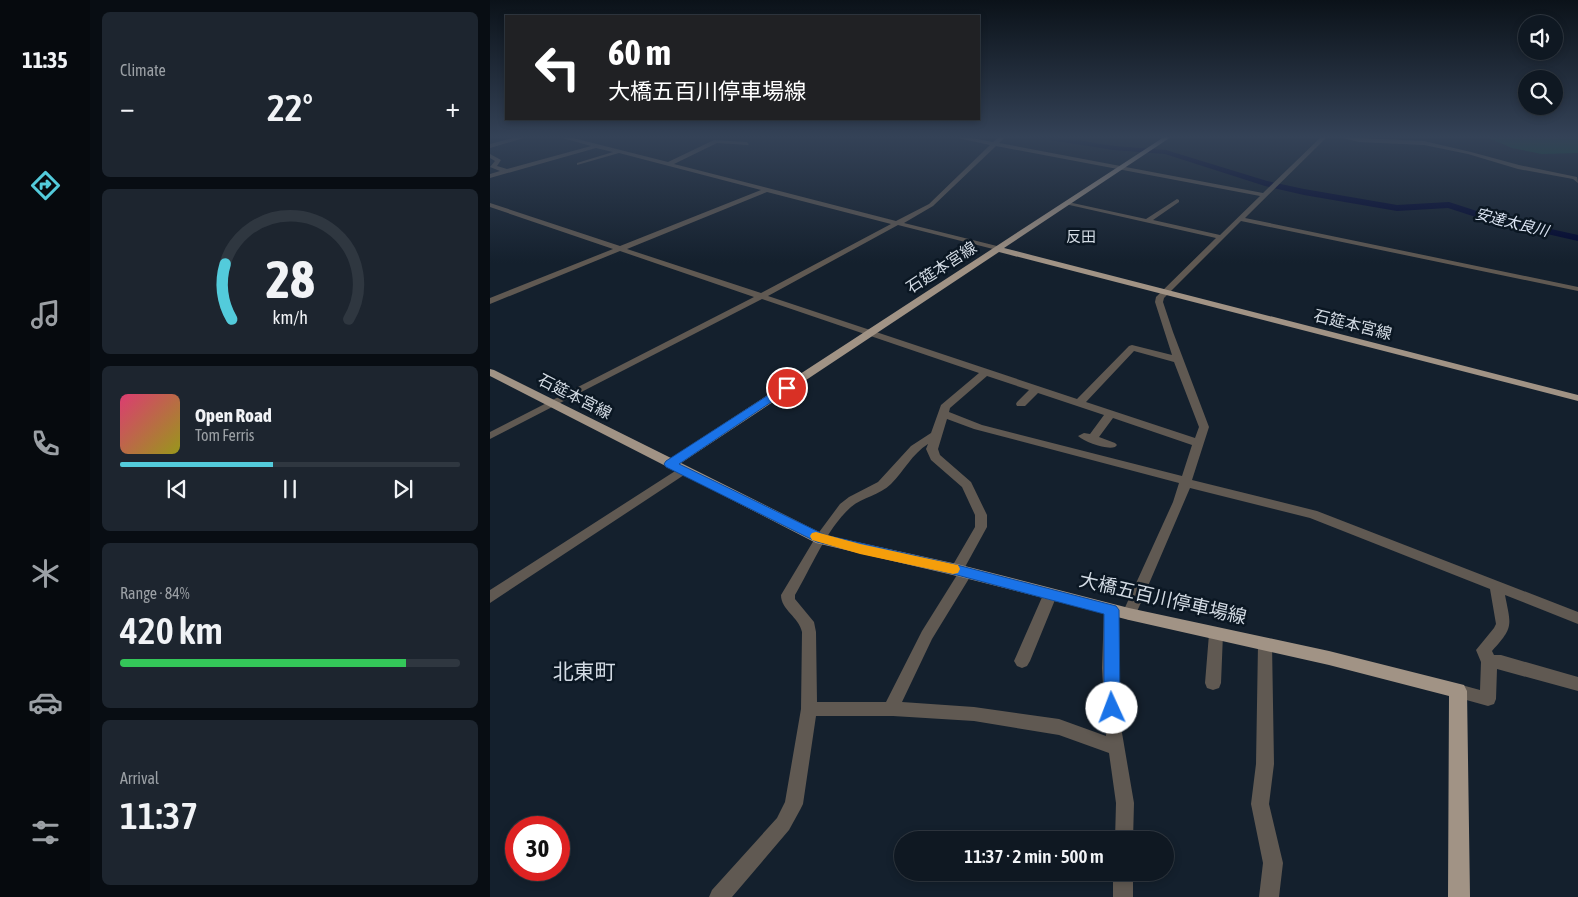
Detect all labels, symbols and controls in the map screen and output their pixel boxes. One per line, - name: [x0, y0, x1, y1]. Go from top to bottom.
- map controls: [1518, 15, 1563, 115]
- button: sound: [1518, 15, 1563, 60]
- text: 60 m: [608, 32, 671, 72]
- icon: left: [525, 35, 590, 100]
- text: 11:35: [22, 47, 68, 73]
- text: Climate: [120, 61, 166, 79]
- button: search: [1518, 70, 1563, 115]
- text: 大橋五百川停車場線: [608, 78, 806, 104]
- text: 22°: [267, 86, 313, 129]
- text: −: [120, 91, 135, 123]
- text: +: [445, 91, 460, 123]
- icon: directions: [28, 168, 63, 203]
- water label: 安達太良川: [1474, 205, 1552, 240]
- district label: 反田: [1066, 228, 1096, 245]
- street label: 石筵本宮線: [903, 238, 979, 296]
- text: 28: [266, 249, 314, 309]
- icon: music: [28, 297, 63, 332]
- street label: 石筵本宮線: [1312, 306, 1394, 342]
- text: km/h: [272, 307, 308, 328]
- pin: [766, 367, 808, 409]
- street label: 石筵本宮線: [535, 370, 615, 422]
- icon: arrive: [773, 374, 801, 402]
- text: Open Road: [195, 404, 272, 426]
- icon: phone: [28, 426, 63, 461]
- text: Tom Ferris: [195, 426, 254, 444]
- icon: previous: [163, 475, 191, 503]
- icon: pause: [276, 475, 304, 503]
- icon: next: [389, 475, 417, 503]
- icon: climate: [28, 556, 63, 591]
- street label: 大橋五百川停車場線: [1077, 568, 1249, 628]
- text: Range · 84%: [120, 584, 190, 602]
- text: 420 km: [120, 609, 223, 652]
- district label: 北東町: [553, 659, 616, 683]
- position arrow: [1085, 681, 1137, 733]
- icon: car: [28, 685, 63, 720]
- text: Arrival: [120, 769, 159, 787]
- text: 11:37: [120, 794, 198, 837]
- icon: filters: [28, 815, 63, 850]
- speed limit sign: 30: [505, 816, 570, 881]
- text: 11:37 · 2 min · 500 m: [964, 845, 1104, 867]

